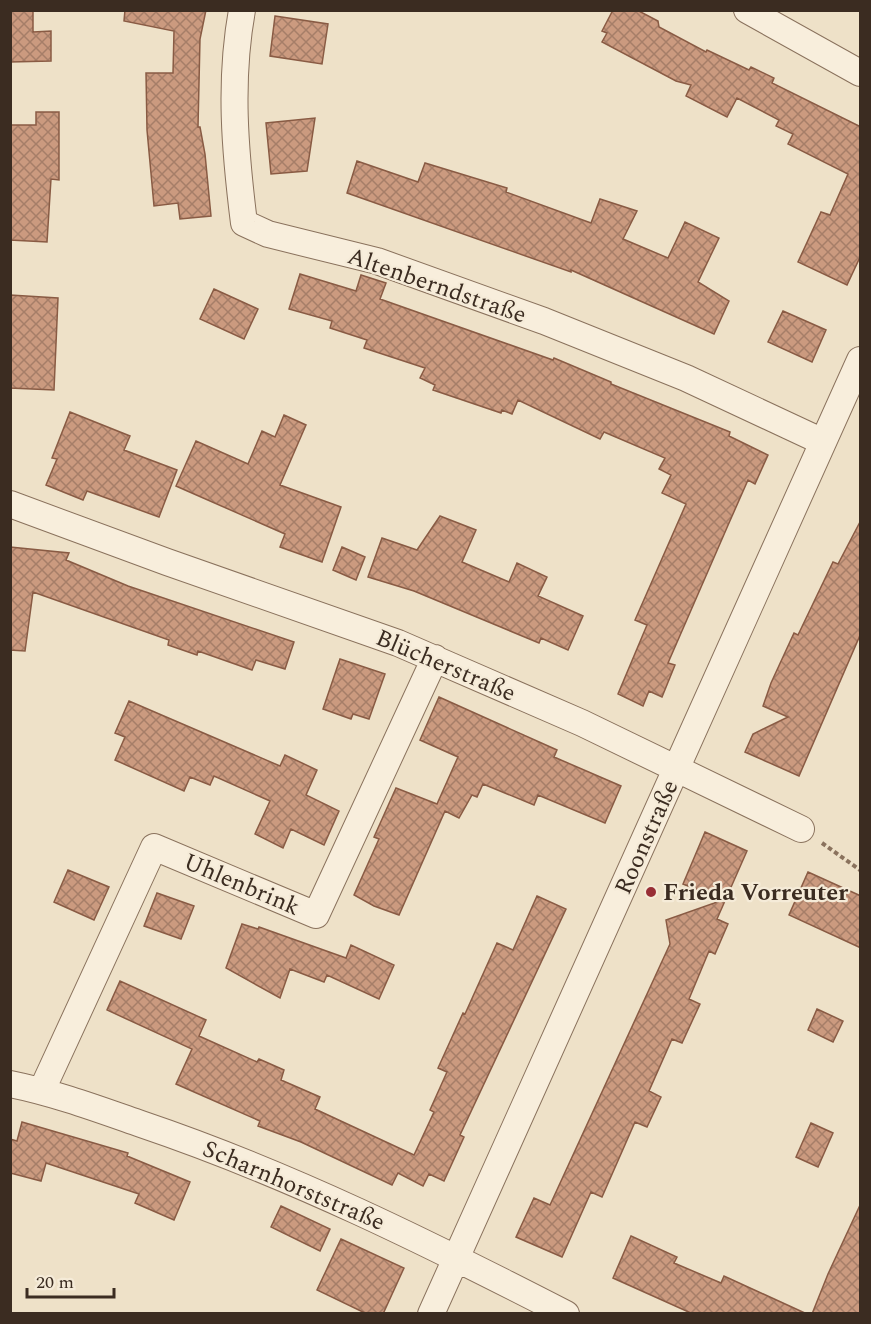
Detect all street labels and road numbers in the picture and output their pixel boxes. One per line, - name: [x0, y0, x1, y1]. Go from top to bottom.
- street label: Altenberndstraße: [342, 238, 531, 333]
- street label: Blücherstraße: [370, 620, 521, 712]
- street label: Roonstraße: [606, 774, 688, 901]
- street label: Uhlenbrink: [178, 844, 305, 926]
- street label: Scharnhorststraße: [197, 1131, 391, 1241]

